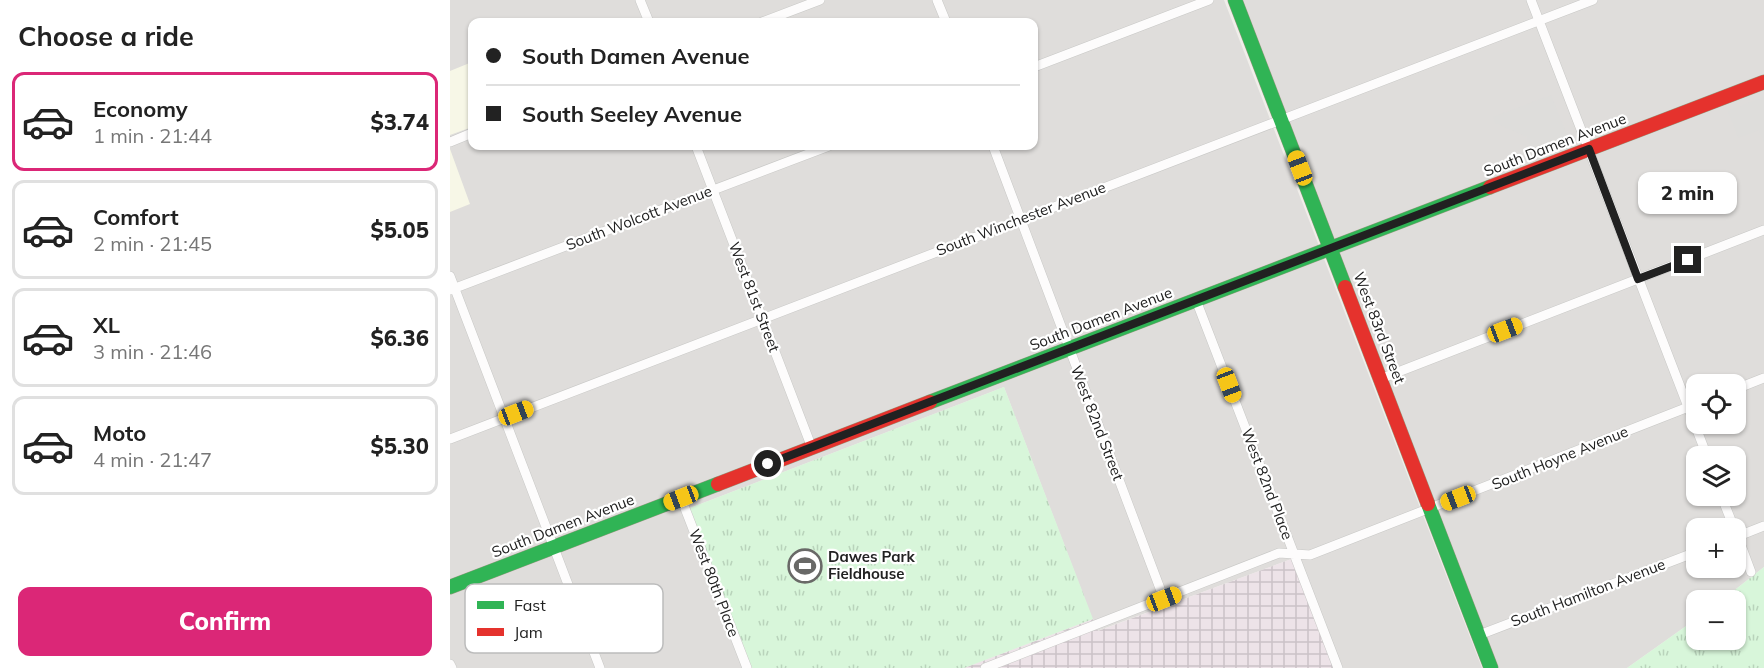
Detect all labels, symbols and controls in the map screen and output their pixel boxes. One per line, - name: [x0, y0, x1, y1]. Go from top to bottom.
- text: Choose a ride: [18, 19, 194, 53]
- text: South Damen Avenue: [522, 42, 750, 70]
- icon: car: [21, 95, 75, 149]
- text: Economy: [93, 95, 188, 123]
- text: South Seeley Avenue: [522, 100, 742, 128]
- text: $3.74: [370, 108, 429, 136]
- street label: South Damen Avenue: [1481, 109, 1629, 180]
- text: 1 min · 21:44: [93, 123, 212, 148]
- car: [1285, 148, 1315, 188]
- callout: 2 min: [1638, 173, 1738, 215]
- street label: South Winchester Avenue: [933, 177, 1108, 260]
- text: 2 min: [1661, 180, 1714, 205]
- street label: South Wolcott Avenue: [563, 181, 714, 254]
- icon: car: [21, 203, 75, 257]
- text: Comfort: [93, 203, 179, 231]
- text: $5.05: [370, 216, 429, 244]
- text: 2 min · 21:45: [93, 231, 212, 256]
- street label: West 81st Street: [725, 239, 784, 355]
- route end: [1674, 246, 1701, 273]
- street label: West 83rd Street: [1349, 269, 1410, 386]
- street label: South Damen Avenue: [1027, 283, 1175, 354]
- icon: car: [21, 311, 75, 365]
- text: XL: [93, 311, 120, 339]
- car: [1485, 315, 1525, 345]
- text: $6.36: [370, 324, 429, 352]
- text: 3 min · 21:46: [93, 339, 212, 364]
- street label: West 82nd Street: [1067, 363, 1128, 483]
- car: [1214, 365, 1244, 405]
- map controls: [1686, 374, 1746, 650]
- button: locate: [1686, 374, 1746, 434]
- car: [496, 398, 536, 428]
- icon: car: [21, 419, 75, 473]
- text: Moto: [93, 419, 146, 447]
- street label: South Hoyne Avenue: [1489, 421, 1631, 494]
- street label: West 82nd Place: [1237, 425, 1297, 542]
- text: $5.30: [370, 432, 429, 460]
- button: layers: [1686, 446, 1746, 506]
- text: 4 min · 21:47: [93, 447, 212, 472]
- route start: [754, 450, 781, 477]
- car: [661, 483, 701, 513]
- car: [1438, 483, 1478, 513]
- street label: South Damen Avenue: [489, 490, 637, 561]
- button: +: [1686, 518, 1746, 578]
- street label: West 80th Place: [685, 526, 744, 640]
- place label: Dawes Park Fieldhouse: [828, 547, 915, 583]
- sports icon: Dawes Park Fieldhouse: [787, 548, 823, 584]
- street label: South Hamilton Avenue: [1508, 554, 1668, 631]
- legend: [465, 584, 663, 653]
- car: [1144, 584, 1184, 614]
- button: Confirm: [18, 587, 432, 656]
- button: −: [1686, 590, 1746, 650]
- text: Fast: [514, 595, 546, 615]
- text: Jam: [514, 622, 543, 642]

